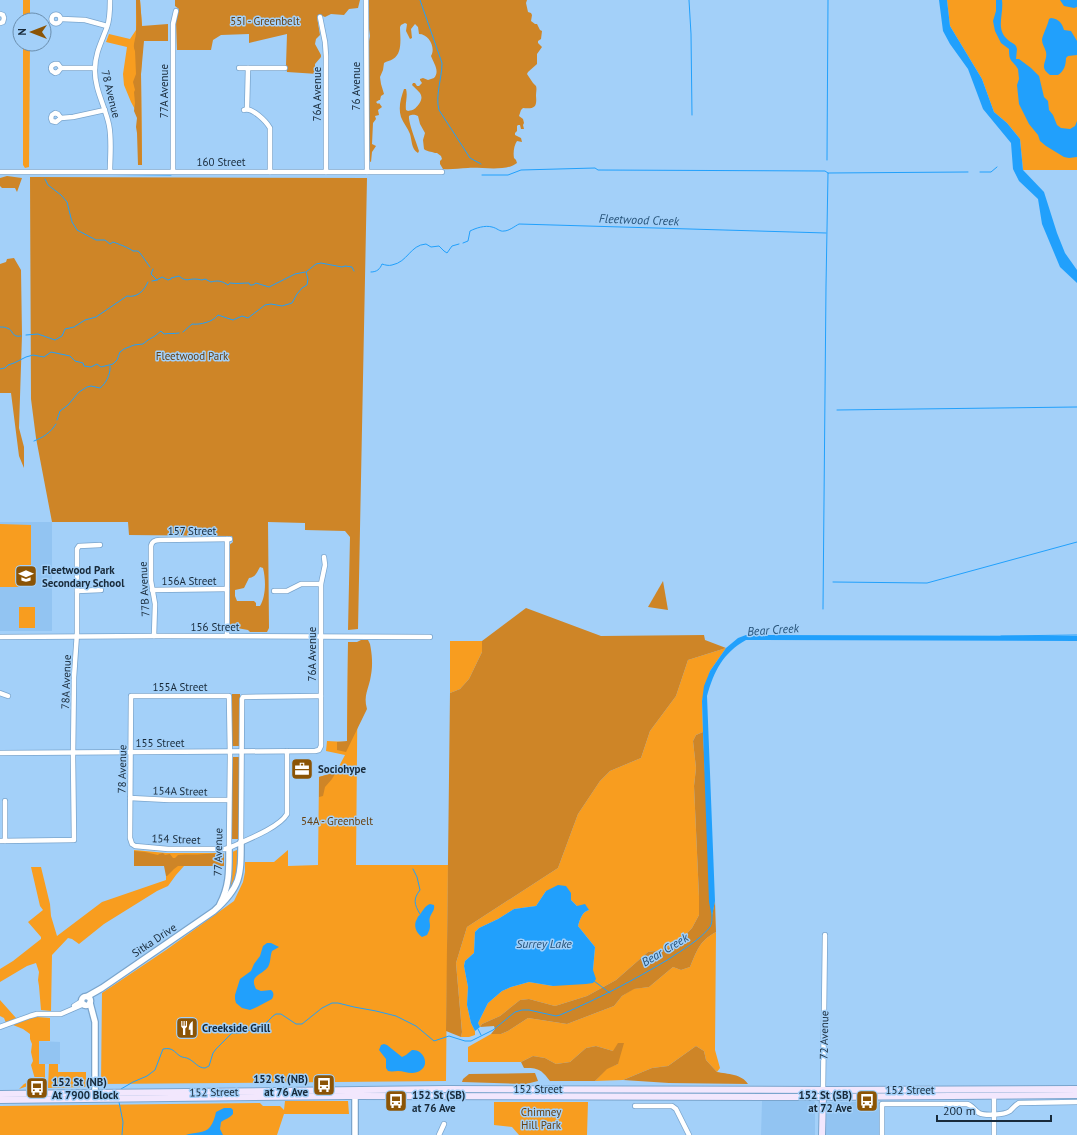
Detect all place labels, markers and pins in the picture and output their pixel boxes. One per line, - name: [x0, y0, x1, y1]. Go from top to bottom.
- school or university icon: Fleetwood Park Secondary School: [13, 563, 39, 589]
- place label: Fleetwood Park Secondary School: [42, 563, 125, 590]
- office icon: Sociohype: [289, 756, 315, 782]
- place label: Sociohype: [318, 762, 367, 776]
- restaurant icon: Creekside Grill: [174, 1015, 200, 1041]
- place label: Creekside Grill: [202, 1021, 271, 1035]
- place label: 152 St (NB) at 76 Ave: [253, 1072, 308, 1099]
- bus stop icon: 152 St (NB) at 76 Ave: [311, 1072, 337, 1098]
- bus stop icon: 152 St (NB) At 7900 Block: [24, 1075, 50, 1101]
- place label: 152 St (NB) At 7900 Block: [52, 1075, 119, 1102]
- bus stop icon: 152 St (SB) at 76 Ave: [383, 1088, 409, 1114]
- place label: 152 St (SB) at 76 Ave: [412, 1088, 465, 1115]
- place label: 152 St (SB) at 72 Ave: [799, 1088, 852, 1115]
- bus stop icon: 152 St (SB) at 72 Ave: [854, 1088, 880, 1114]

